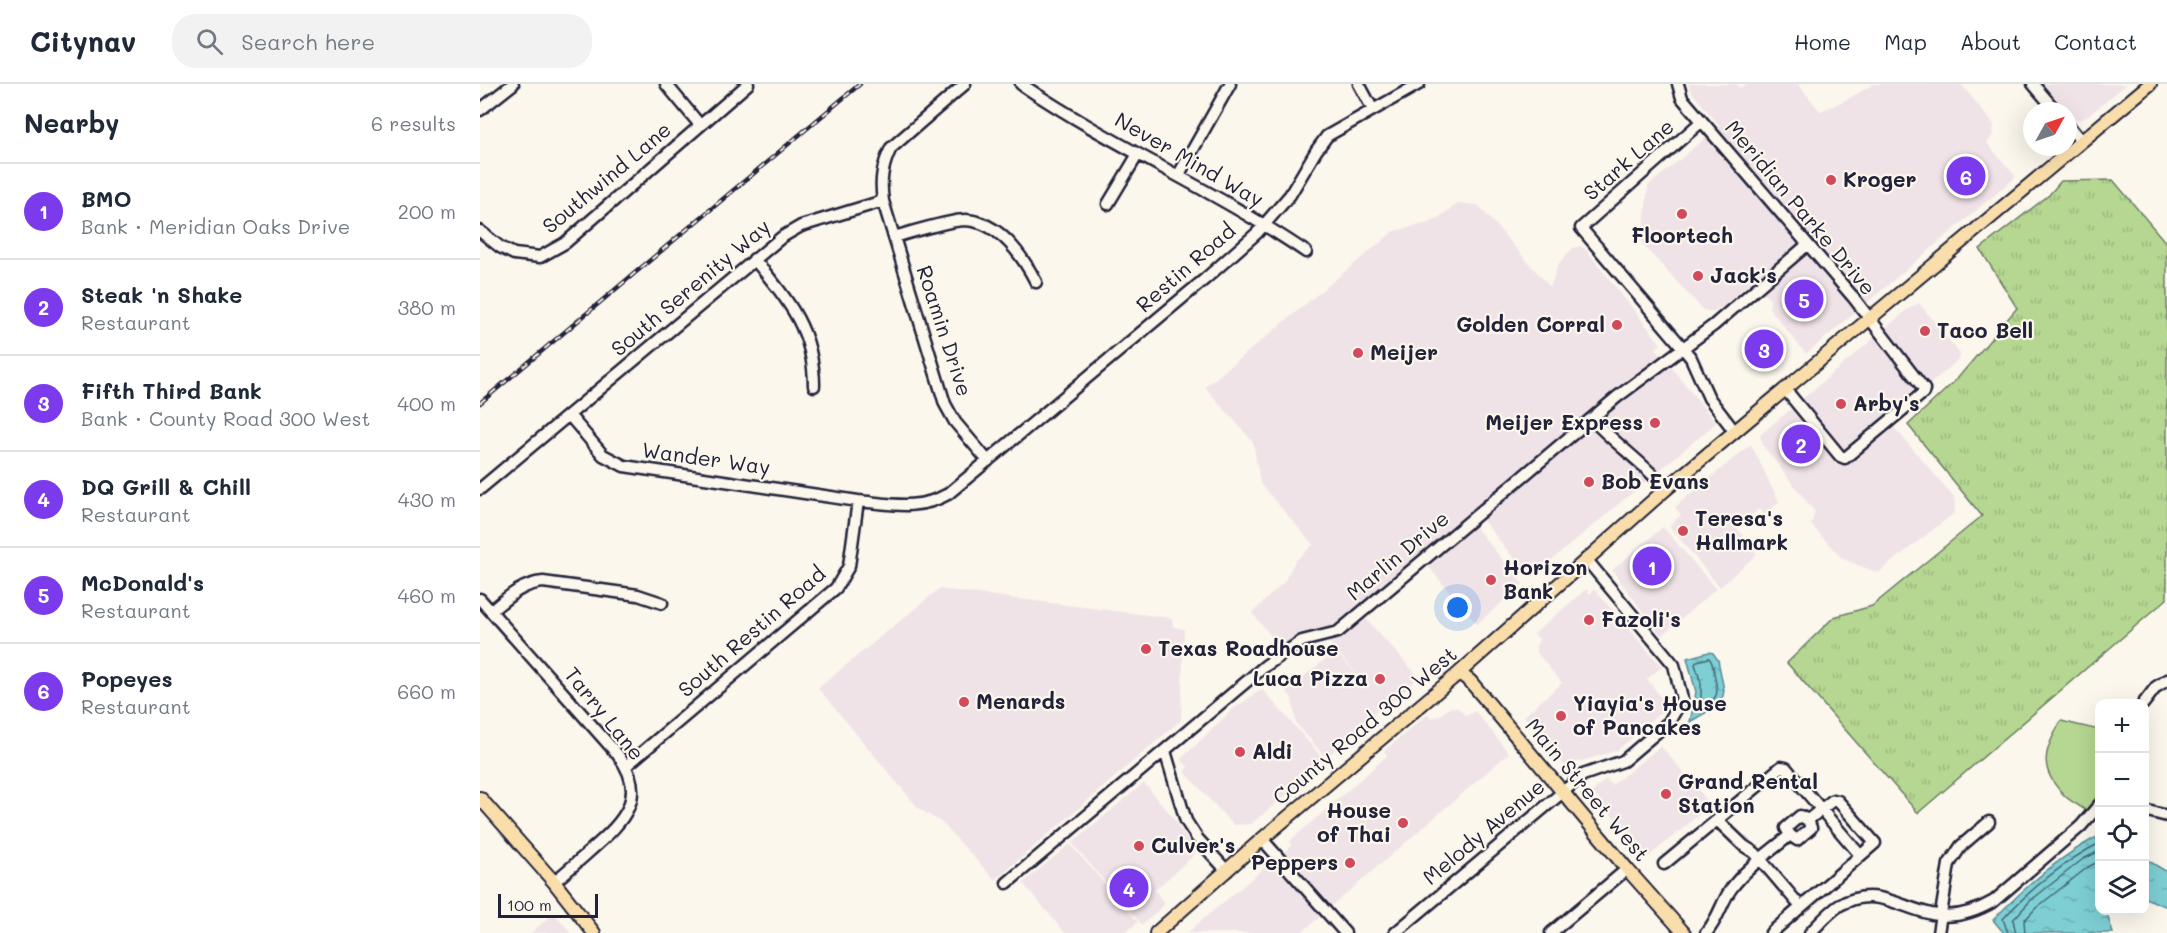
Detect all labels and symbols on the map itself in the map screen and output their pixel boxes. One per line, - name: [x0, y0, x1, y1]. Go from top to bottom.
- north arrow: [2023, 102, 2077, 156]
- street label: Never Mind Way: [1111, 105, 1269, 212]
- street label: Stark Lane: [1577, 112, 1679, 206]
- street label: Meridian Parke Drive: [1720, 114, 1882, 300]
- street label: Southwind Lane: [536, 115, 676, 239]
- pin: 6: [1946, 154, 1986, 199]
- place label: Kroger: [1843, 165, 1917, 192]
- marker: Kroger: [1824, 173, 1838, 187]
- marker: Floortech: [1675, 207, 1689, 221]
- street label: South Serenity Way: [605, 212, 775, 361]
- street label: Restin Road: [1130, 216, 1240, 317]
- place label: Floortech: [1631, 221, 1733, 248]
- place label: Jack's: [1710, 261, 1777, 288]
- street label: Roamin Drive: [912, 262, 979, 399]
- marker: Jack's: [1691, 269, 1705, 283]
- pin: 5: [1784, 276, 1824, 322]
- place label: Golden Corral: [1456, 310, 1605, 337]
- place label: Taco Bell: [1937, 316, 2033, 343]
- marker: Golden Corral: [1610, 318, 1624, 332]
- marker: Taco Bell: [1918, 324, 1932, 338]
- pin: 3: [1744, 326, 1784, 372]
- place label: Meijer: [1370, 338, 1438, 365]
- marker: Meijer: [1351, 346, 1365, 360]
- place label: Arby's: [1853, 389, 1920, 417]
- marker: Arby's: [1834, 397, 1848, 411]
- place label: Meijer Express: [1485, 408, 1643, 435]
- marker: Meijer Express: [1648, 416, 1662, 430]
- pin: 2: [1782, 422, 1820, 466]
- street label: Wander Way: [640, 435, 772, 480]
- place label: Bob Evans: [1601, 467, 1709, 494]
- marker: Bob Evans: [1582, 475, 1596, 489]
- street label: Marlin Drive: [1340, 504, 1454, 606]
- place label: Teresa's Hallmark: [1695, 504, 1788, 555]
- marker: Teresa's Hallmark: [1676, 524, 1690, 538]
- pin: 1: [1632, 544, 1672, 588]
- place label: Horizon Bank: [1503, 553, 1587, 604]
- street label: South Restin Road: [672, 559, 830, 702]
- marker: Horizon Bank: [1484, 573, 1498, 587]
- your location: [1443, 593, 1472, 622]
- place label: Fazoli's: [1601, 605, 1681, 632]
- marker: Fazoli's: [1582, 613, 1596, 627]
- place label: Texas Roadhouse: [1158, 634, 1339, 661]
- street label: County Road 300 West: [1266, 640, 1462, 810]
- marker: Texas Roadhouse: [1139, 642, 1153, 656]
- street label: Tarry Lane: [559, 661, 651, 765]
- place label: Luca Pizza: [1253, 664, 1368, 691]
- marker: Luca Pizza: [1373, 672, 1387, 686]
- place label: Menards: [976, 687, 1065, 714]
- place label: Yiayia's House of Pancakes: [1573, 689, 1727, 740]
- marker: Menards: [957, 695, 971, 709]
- marker: Yiayia's House of Pancakes: [1554, 709, 1568, 723]
- street label: Main Street West: [1520, 712, 1656, 866]
- place label: Aldi: [1252, 737, 1293, 764]
- marker: Aldi: [1233, 745, 1247, 759]
- place label: Grand Rental Station: [1678, 767, 1818, 818]
- street label: Melody Avenue: [1416, 772, 1550, 890]
- marker: Grand Rental Station: [1659, 787, 1673, 801]
- place label: House of Thai: [1317, 796, 1391, 847]
- marker: House of Thai: [1396, 816, 1410, 830]
- place label: Culver's: [1151, 831, 1235, 858]
- marker: Culver's: [1132, 839, 1146, 853]
- place label: Peppers: [1251, 848, 1338, 875]
- marker: Peppers: [1343, 856, 1357, 870]
- pin: 4: [1110, 866, 1148, 910]
- scale bar: [498, 891, 598, 918]

